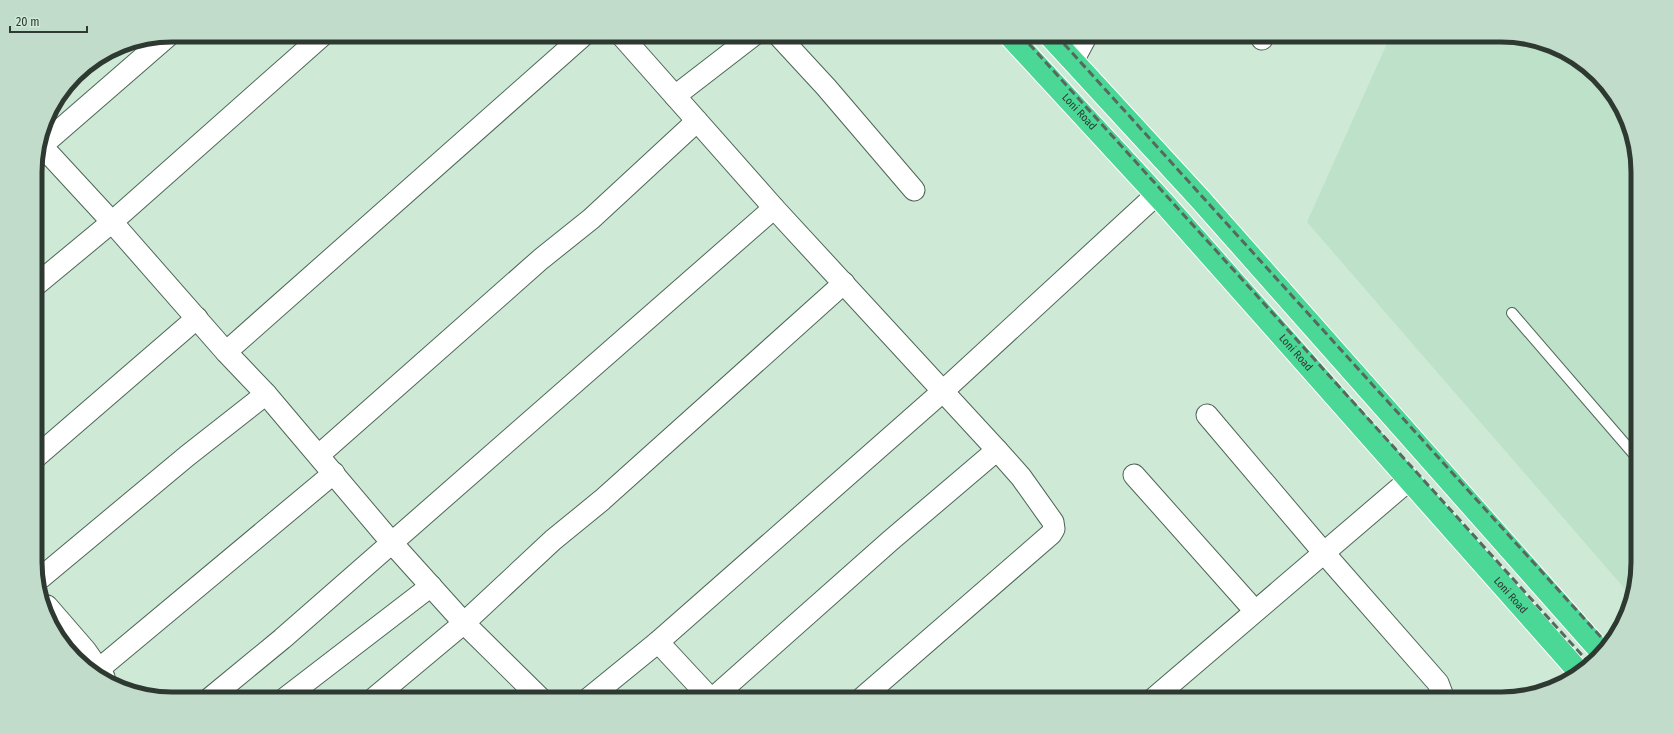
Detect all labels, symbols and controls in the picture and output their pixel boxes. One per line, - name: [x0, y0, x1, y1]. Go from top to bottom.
- scale bar: [10, 8, 87, 34]
- text: 20 m: [16, 15, 40, 29]
- street label: Loni Road: [1059, 91, 1099, 133]
- street label: Loni Road: [1276, 332, 1315, 374]
- street label: Loni Road: [1491, 574, 1530, 616]

